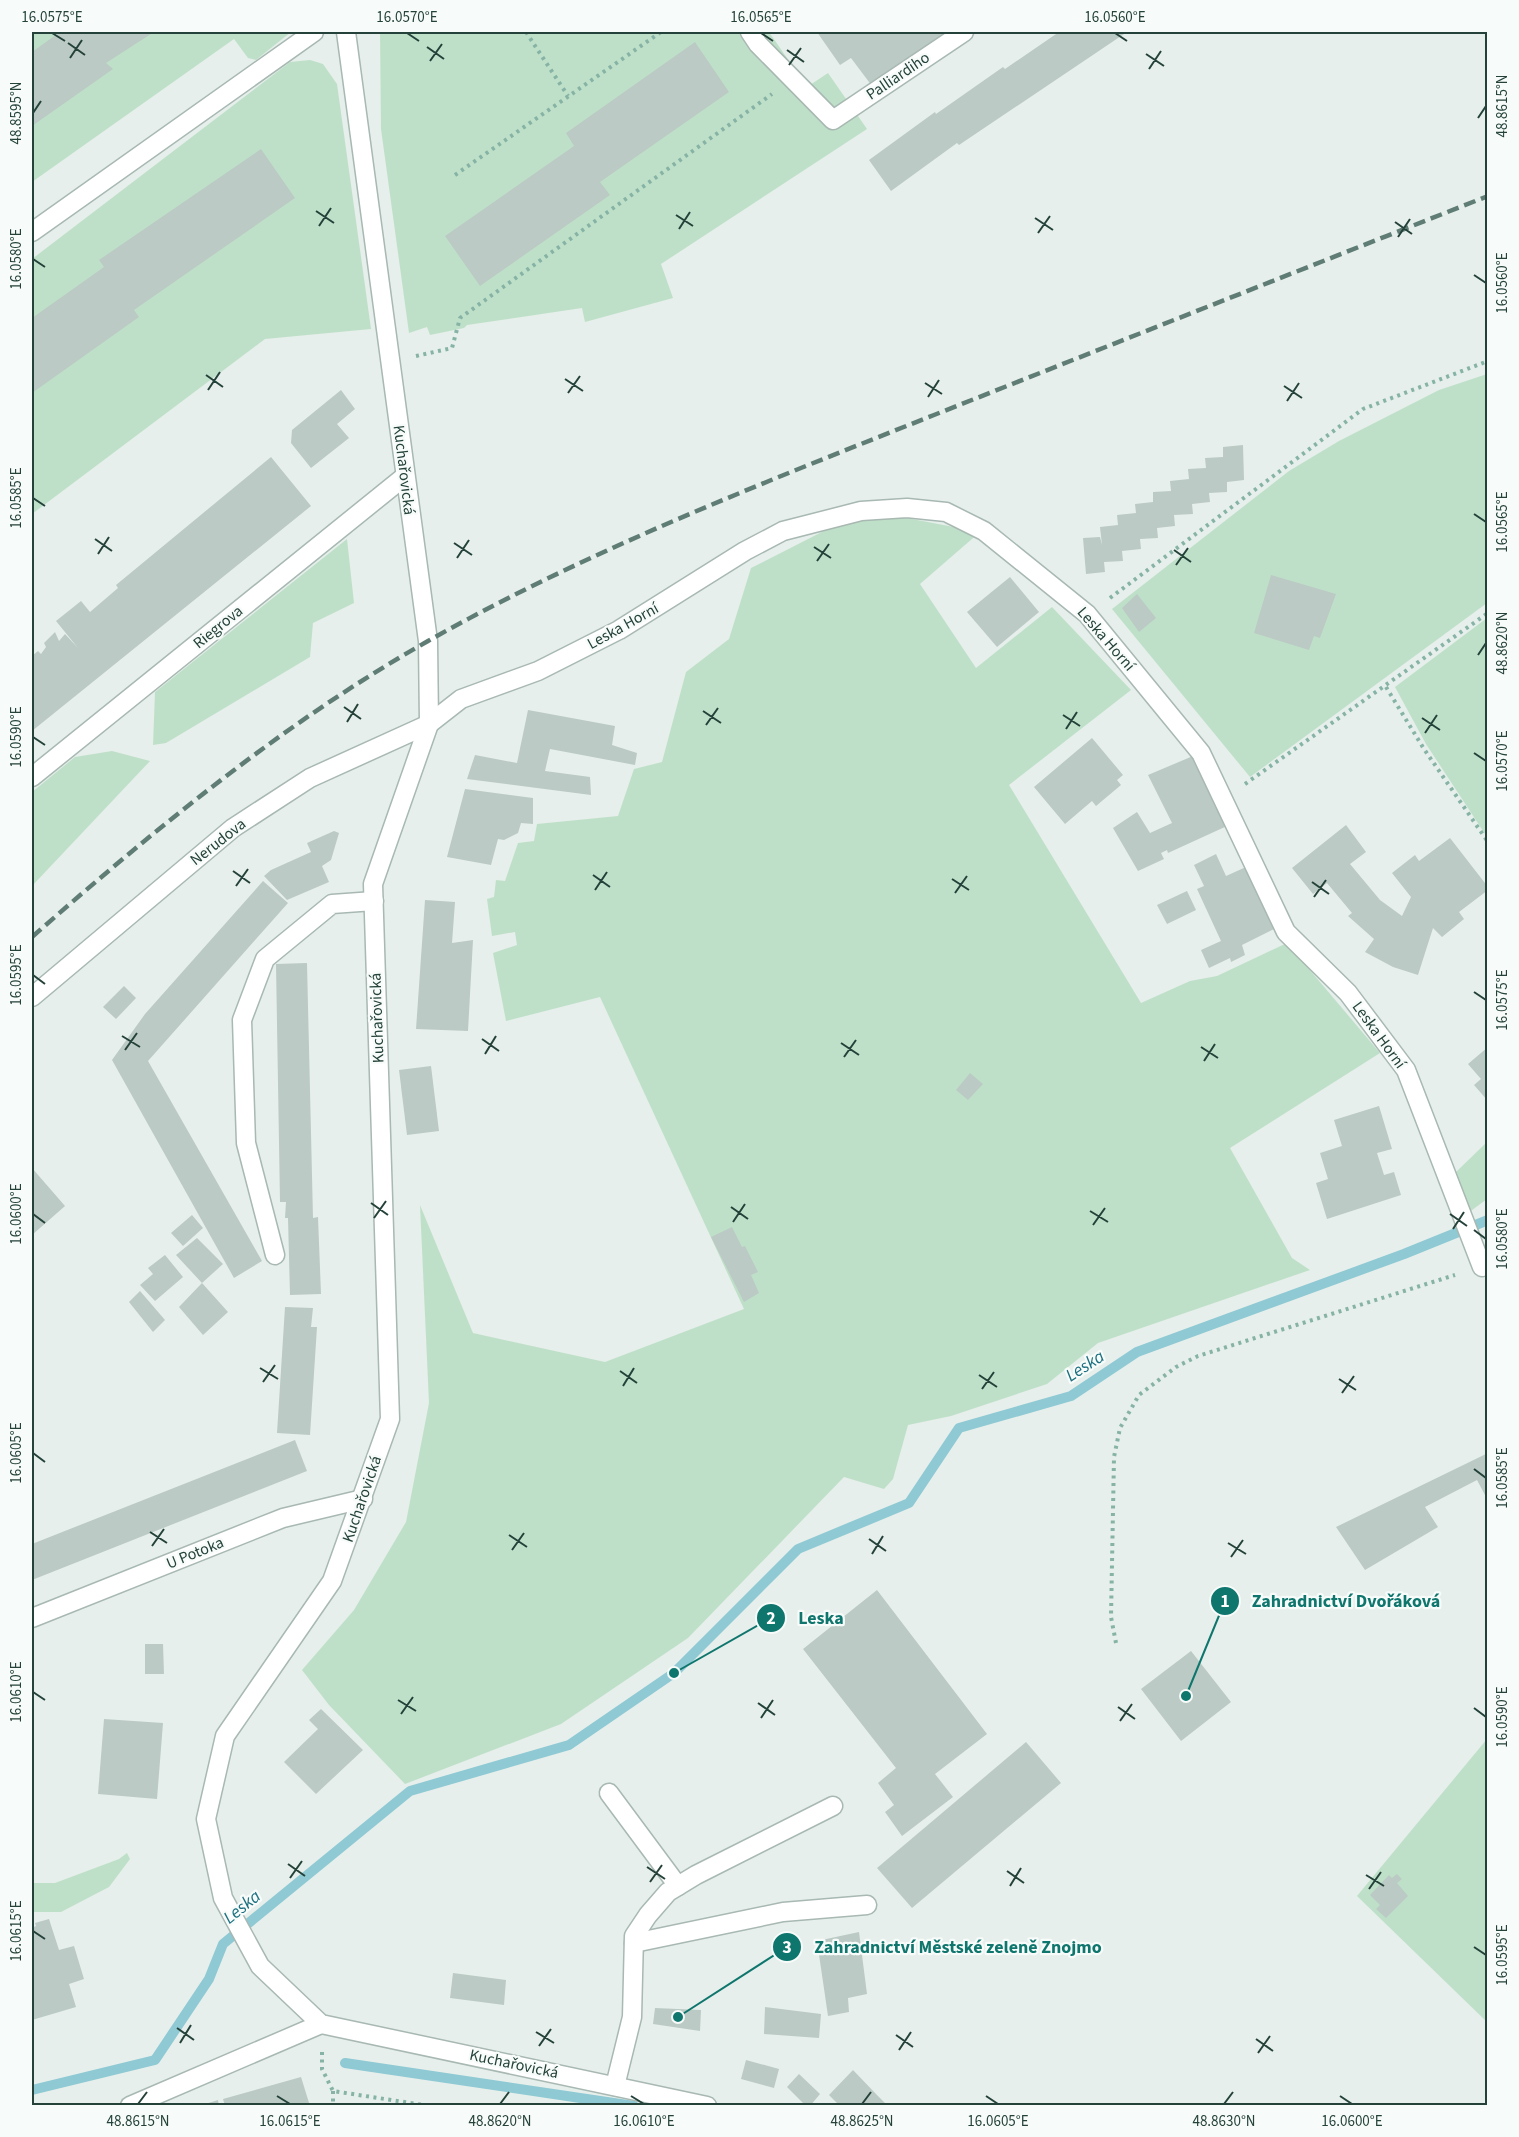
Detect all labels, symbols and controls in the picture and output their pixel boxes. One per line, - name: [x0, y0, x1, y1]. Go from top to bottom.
- text: 16.0575°E: [21, 7, 83, 28]
- text: 16.0570°E: [376, 7, 438, 28]
- text: 16.0565°E: [730, 7, 792, 28]
- text: 16.0560°E: [1084, 7, 1146, 28]
- street label: Palliardiho: [862, 47, 934, 105]
- text: 48.8615°N: [1492, 74, 1513, 138]
- text: 48.8595°N: [6, 81, 27, 145]
- text: 16.0580°E: [6, 228, 27, 290]
- text: 16.0560°E: [1492, 252, 1513, 314]
- street label: Kuchařovická: [388, 424, 420, 516]
- text: 16.0585°E: [6, 467, 27, 529]
- text: 16.0565°E: [1492, 491, 1513, 553]
- street label: Leska Horní: [583, 597, 664, 655]
- street label: Riegrova: [188, 600, 248, 654]
- street label: Leska Horní: [1072, 602, 1141, 677]
- text: 48.8620°N: [1492, 611, 1513, 675]
- text: 16.0590°E: [6, 706, 27, 768]
- text: 16.0570°E: [1492, 730, 1513, 792]
- street label: Nerudova: [186, 813, 250, 871]
- text: 16.0595°E: [6, 944, 27, 1006]
- text: 16.0575°E: [1492, 969, 1513, 1031]
- street label: Kuchařovická: [364, 972, 390, 1064]
- street label: Leska Horní: [1347, 997, 1412, 1074]
- text: 16.0600°E: [6, 1183, 27, 1245]
- text: 16.0580°E: [1492, 1208, 1513, 1270]
- water label: Leska: [1061, 1344, 1110, 1388]
- text: 16.0605°E: [6, 1422, 27, 1484]
- text: 16.0585°E: [1492, 1447, 1513, 1509]
- street label: Kuchařovická: [337, 1453, 387, 1545]
- street label: U Potoka: [163, 1532, 227, 1574]
- callout: Zahradnictví Dvořáková: [1210, 1583, 1453, 1619]
- text: 1: [1220, 1589, 1230, 1614]
- text: Zahradnictví Dvořáková: [1252, 1589, 1440, 1614]
- callout: Leska: [756, 1600, 856, 1636]
- text: 2: [766, 1606, 776, 1631]
- text: Leska: [798, 1606, 844, 1631]
- text: 16.0610°E: [6, 1661, 27, 1723]
- text: 16.0590°E: [1492, 1686, 1513, 1748]
- water label: Leska: [218, 1884, 266, 1930]
- text: 16.0615°E: [6, 1900, 27, 1962]
- text: 16.0595°E: [1492, 1924, 1513, 1986]
- callout: Zahradnictví Městské zeleně Znojmo: [772, 1929, 1113, 1965]
- text: 3: [782, 1935, 792, 1960]
- text: Zahradnictví Městské zeleně Znojmo: [814, 1935, 1102, 1960]
- street label: Kuchařovická: [468, 2044, 560, 2084]
- text: 48.8615°N: [106, 2111, 170, 2132]
- text: 16.0615°E: [259, 2111, 321, 2132]
- text: 48.8620°N: [468, 2111, 532, 2132]
- text: 16.0610°E: [613, 2111, 675, 2132]
- text: 48.8625°N: [830, 2111, 894, 2132]
- text: 16.0605°E: [967, 2111, 1029, 2132]
- text: 48.8630°N: [1192, 2111, 1256, 2132]
- text: 16.0600°E: [1321, 2111, 1383, 2132]

